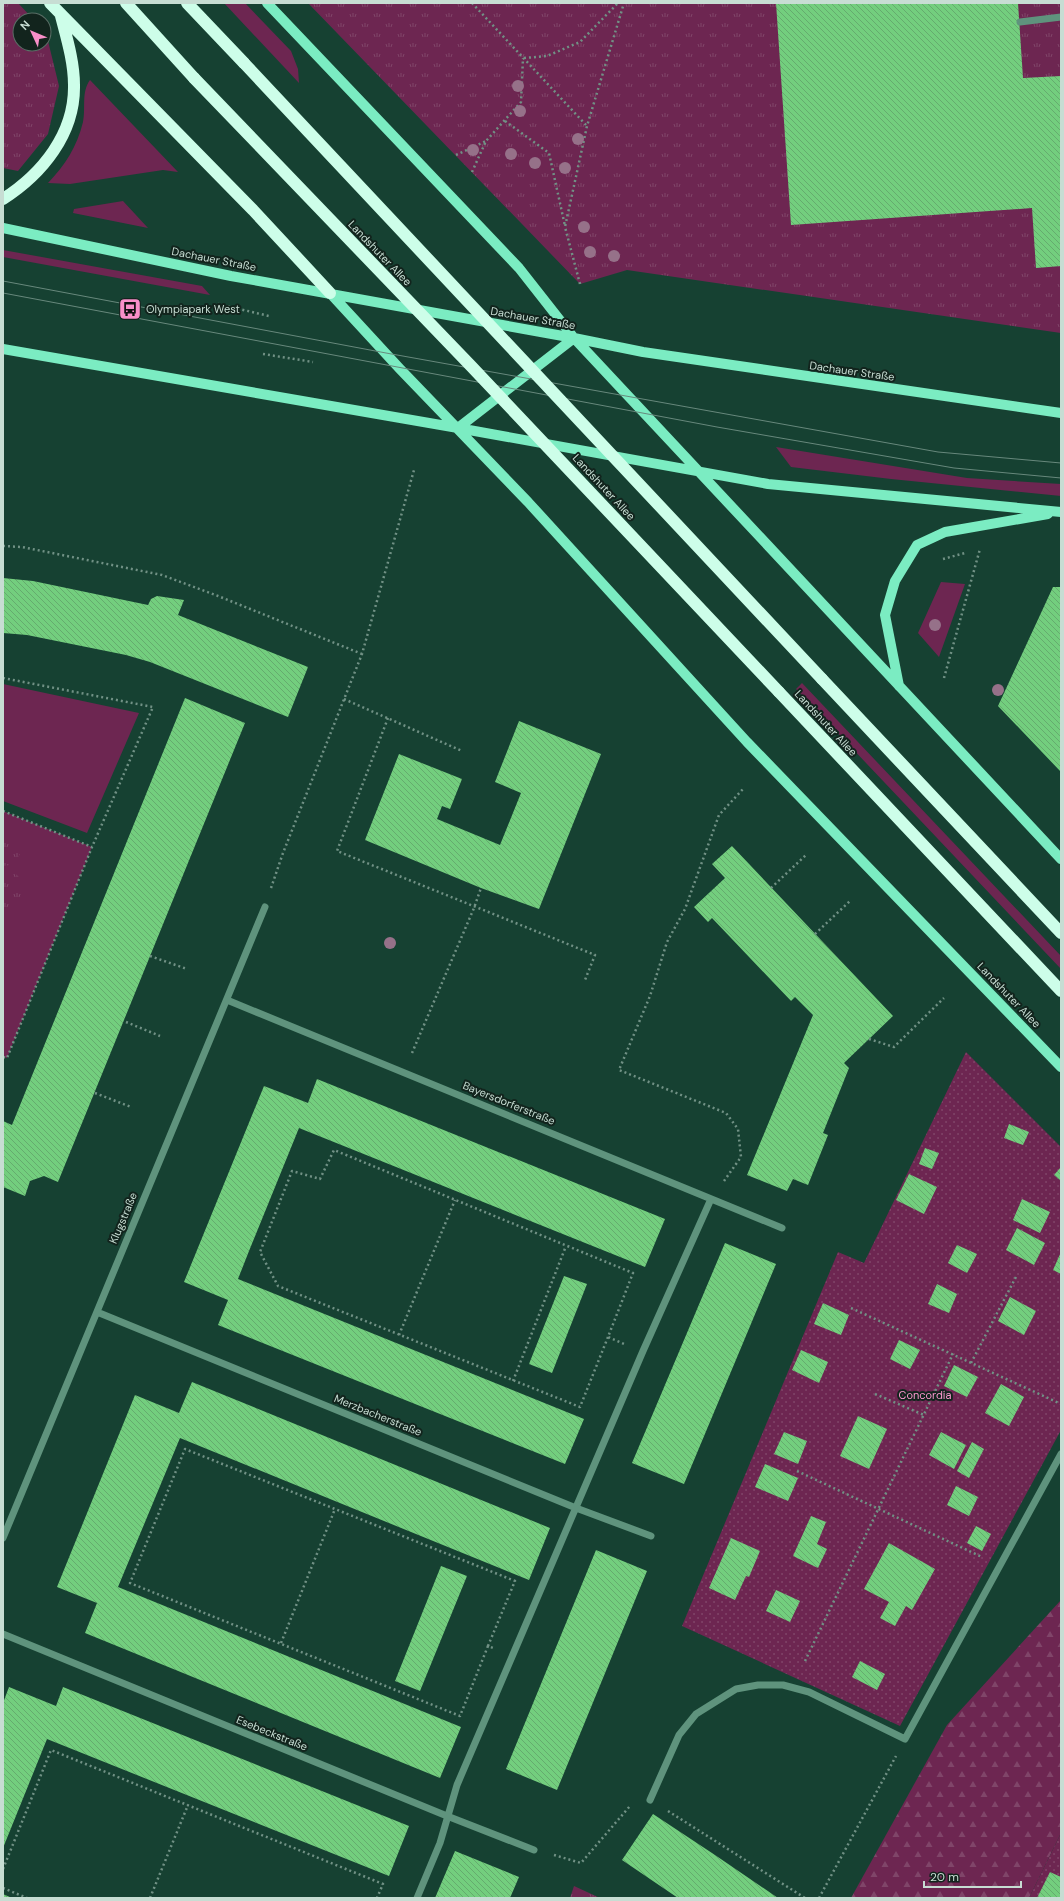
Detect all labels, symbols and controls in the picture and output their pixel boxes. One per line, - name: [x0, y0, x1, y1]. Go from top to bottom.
- north arrow: [12, 12, 52, 52]
- text: N: [17, 17, 33, 33]
- street label: Landshuter Allee: [345, 217, 415, 289]
- street label: Dachauer Straße: [171, 244, 257, 274]
- bus stop icon: Olympiapark West: [117, 296, 143, 322]
- place label: Olympiapark West: [146, 302, 240, 316]
- street label: Dachauer Straße: [490, 304, 576, 332]
- street label: Dachauer Straße: [809, 358, 895, 384]
- street label: Landshuter Allee: [570, 451, 638, 523]
- street label: Landshuter Allee: [792, 687, 860, 759]
- street label: Landshuter Allee: [974, 959, 1044, 1031]
- street label: Bayersdorferstraße: [461, 1078, 557, 1128]
- street label: Klugstraße: [106, 1190, 140, 1246]
- park label: Concordia: [899, 1388, 951, 1402]
- street label: Merzbacherstraße: [332, 1391, 424, 1439]
- street label: Esebeckstraße: [234, 1712, 310, 1754]
- scale bar: [924, 1863, 1021, 1889]
- text: 20 m: [930, 1869, 959, 1885]

